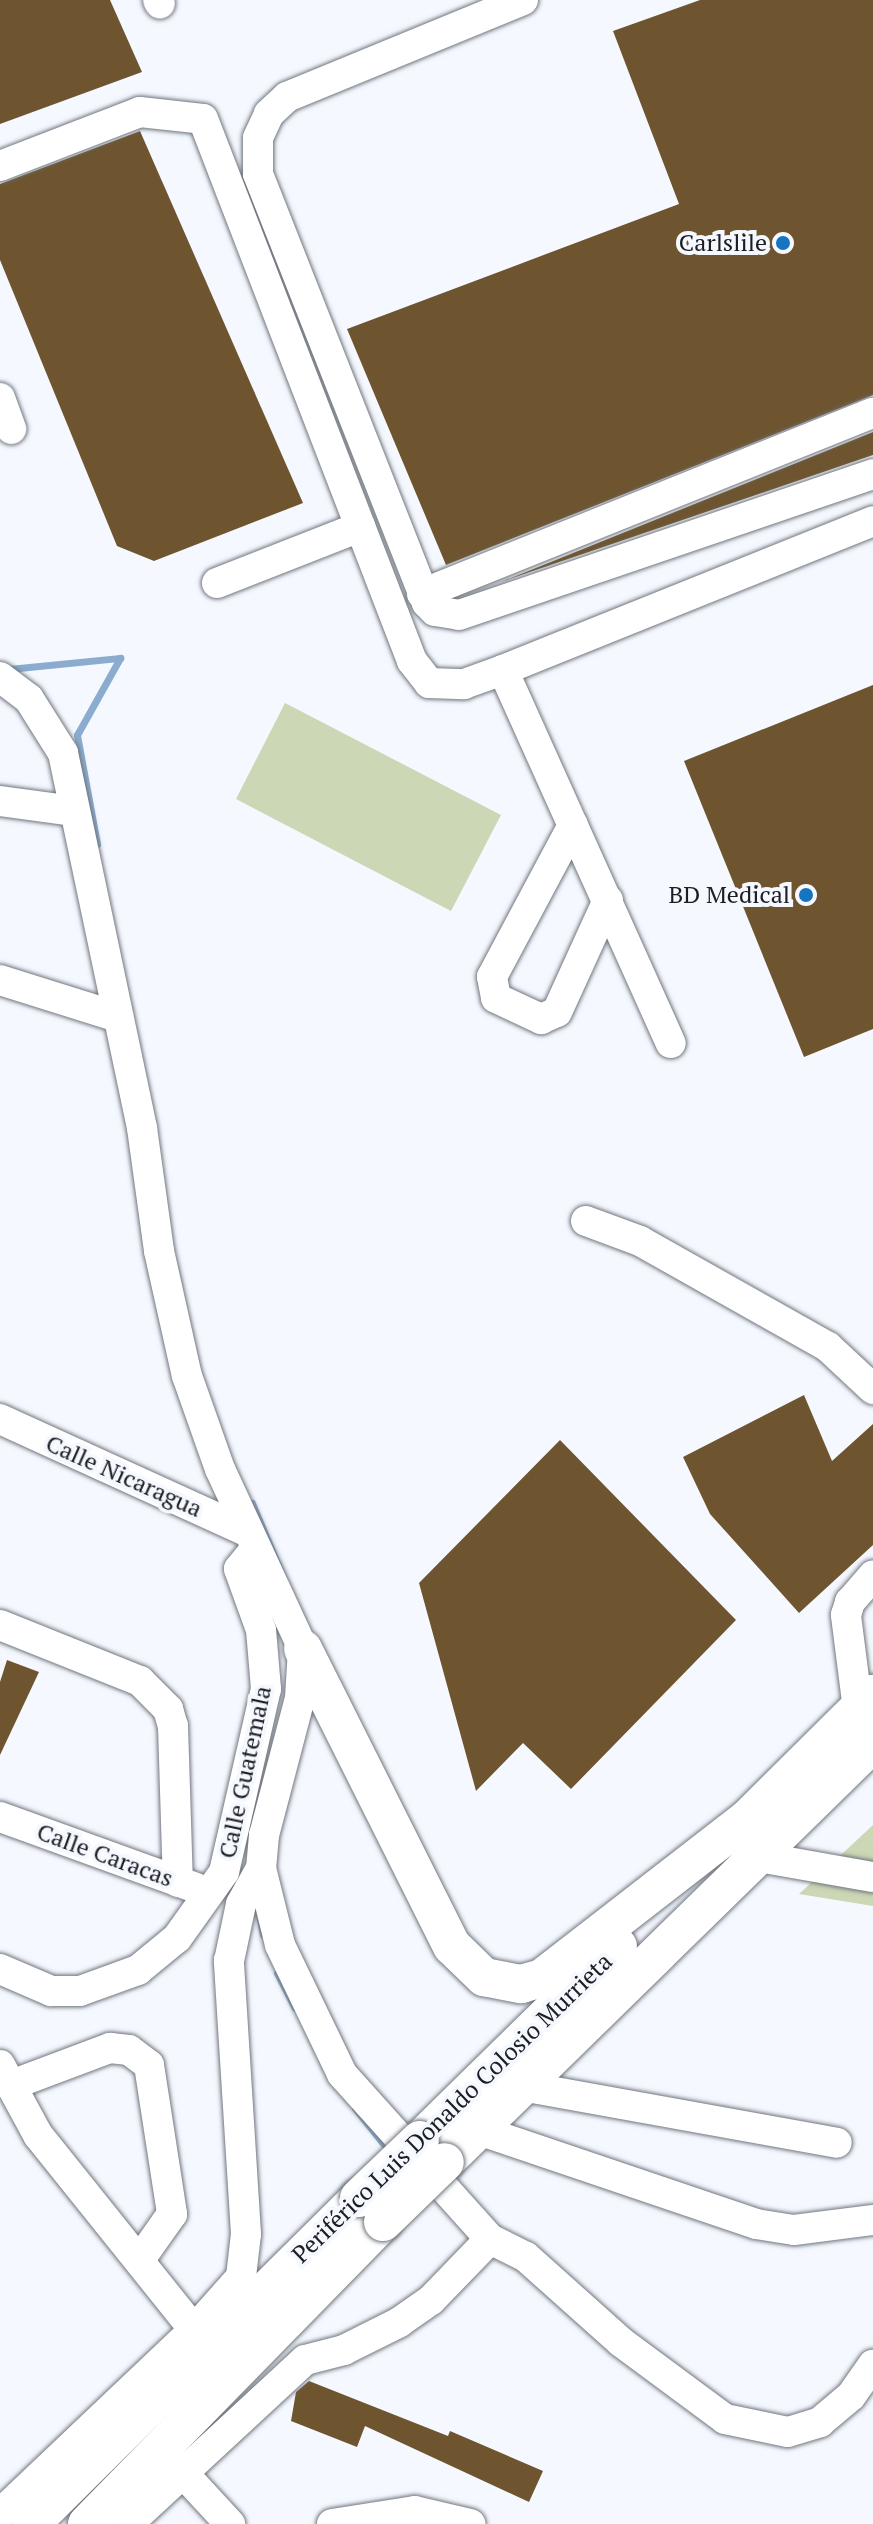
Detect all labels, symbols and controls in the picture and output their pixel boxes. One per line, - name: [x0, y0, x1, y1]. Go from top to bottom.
- place label: Carlslile: [679, 229, 767, 257]
- marker: Carlslile: [774, 234, 792, 252]
- place label: BD Medical: [668, 881, 790, 909]
- marker: BD Medical: [797, 886, 815, 904]
- street label: Calle Nicaragua: [41, 1429, 207, 1523]
- street label: Calle Guatemala: [213, 1683, 277, 1861]
- street label: Calle Caracas: [33, 1817, 177, 1893]
- street label: Periférico Luis Donaldo Colosio Murrieta: [286, 1947, 618, 2269]

